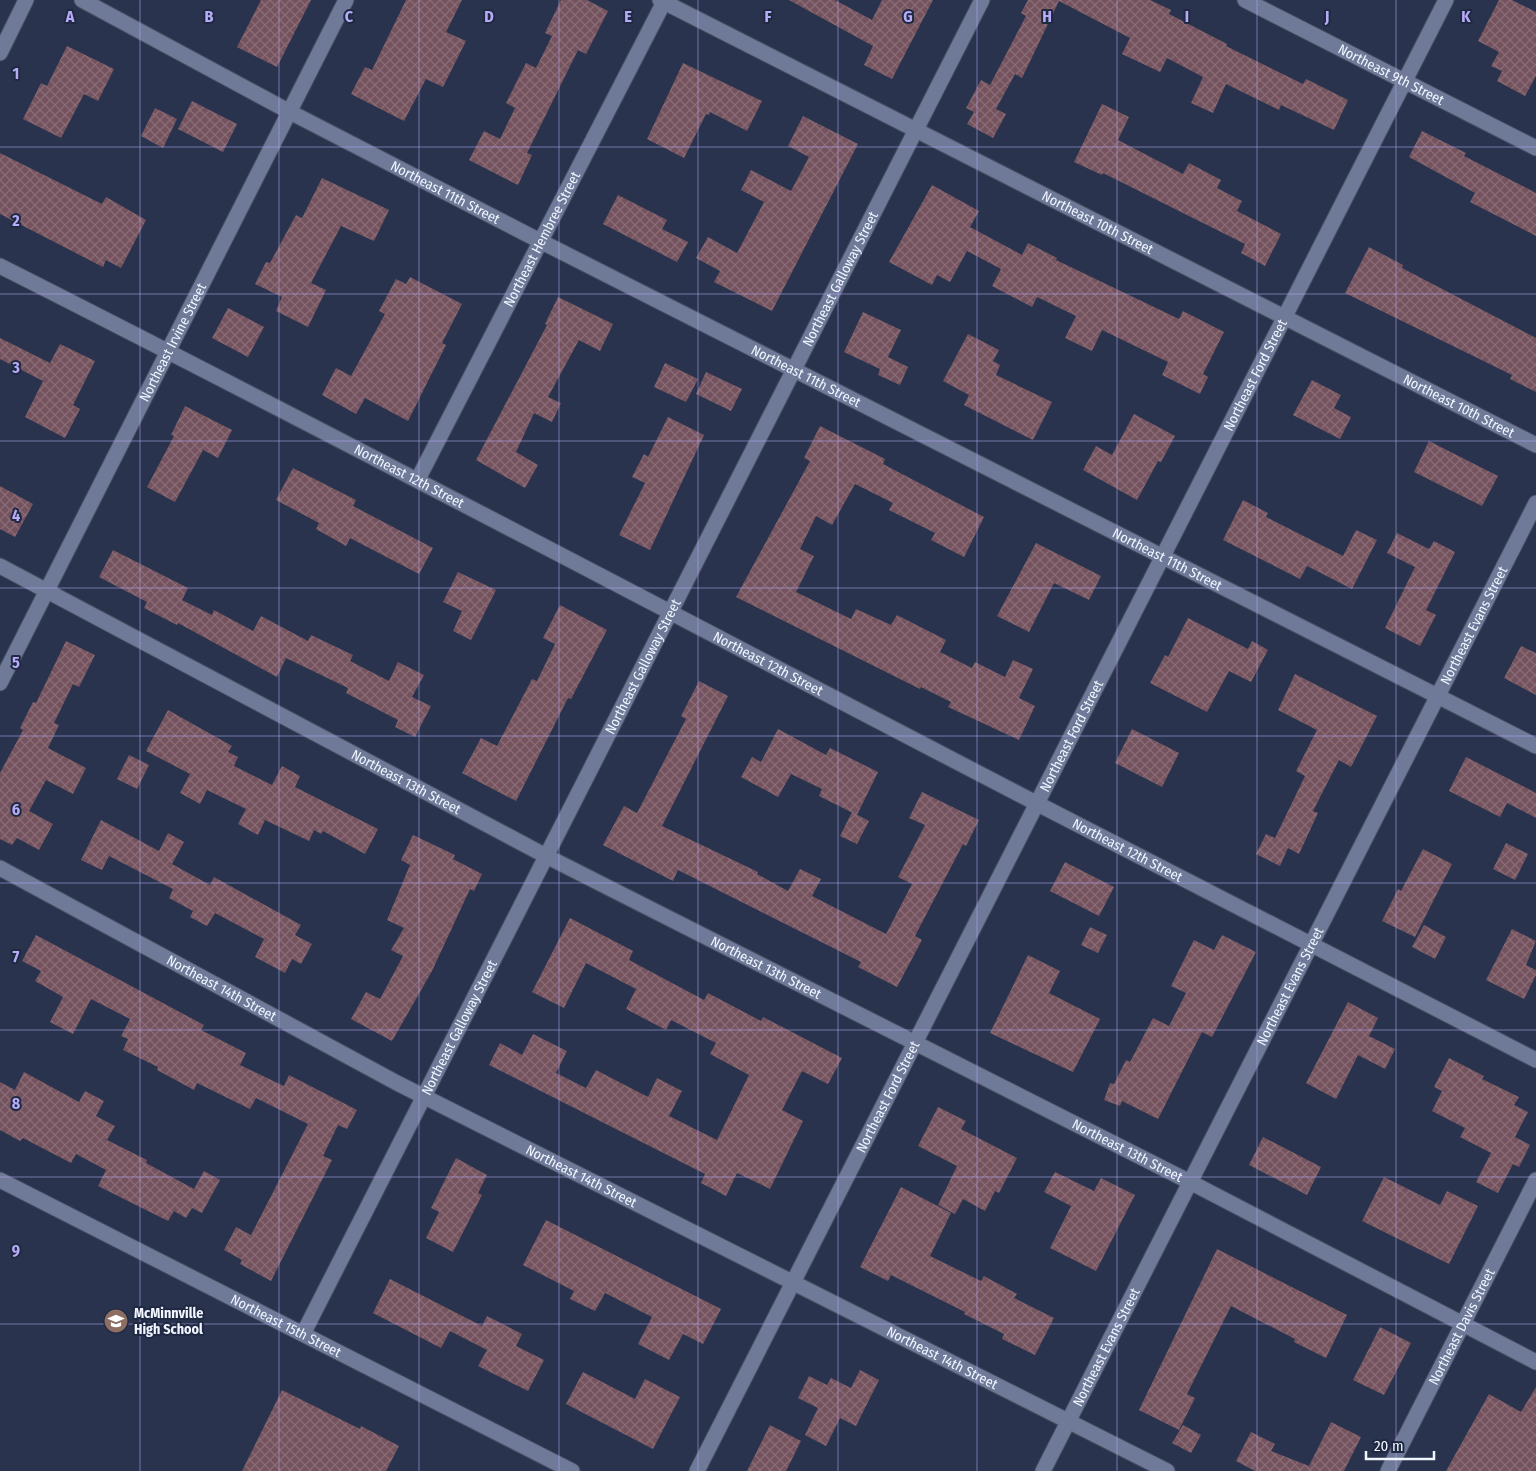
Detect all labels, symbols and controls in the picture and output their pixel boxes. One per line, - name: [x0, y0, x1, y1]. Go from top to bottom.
- text: A: [65, 7, 75, 26]
- text: B: [205, 7, 214, 26]
- text: C: [345, 7, 354, 26]
- text: D: [484, 7, 494, 26]
- text: E: [624, 7, 632, 26]
- text: F: [764, 7, 772, 26]
- text: G: [903, 7, 913, 26]
- text: H: [1042, 7, 1052, 26]
- text: I: [1185, 7, 1189, 26]
- text: J: [1324, 7, 1329, 26]
- text: K: [1461, 7, 1471, 26]
- street label: Northeast 9th Street: [1335, 41, 1447, 109]
- text: 1: [13, 64, 19, 83]
- street label: Northeast 11th Street: [388, 157, 503, 228]
- street label: Northeast Hembree Street: [500, 168, 584, 310]
- street label: Northeast 10th Street: [1039, 187, 1156, 258]
- street label: Northeast Galloway Street: [799, 208, 882, 349]
- text: 2: [11, 211, 20, 230]
- street label: Northeast Irvine Street: [136, 280, 210, 405]
- street label: Northeast Ford Street: [1220, 316, 1291, 434]
- street label: Northeast 11th Street: [748, 342, 864, 411]
- text: 3: [11, 358, 20, 377]
- street label: Northeast 10th Street: [1400, 371, 1518, 442]
- street label: Northeast 12th Street: [351, 441, 467, 512]
- text: 4: [12, 506, 20, 525]
- street label: Northeast 11th Street: [1110, 525, 1225, 595]
- street label: Northeast Evans Street: [1437, 563, 1512, 688]
- street label: Northeast Galloway Street: [602, 596, 685, 737]
- street label: Northeast 12th Street: [710, 628, 826, 700]
- text: 5: [12, 653, 20, 672]
- street label: Northeast Ford Street: [1036, 677, 1107, 795]
- street label: Northeast 13th Street: [348, 746, 464, 818]
- text: 6: [12, 800, 20, 819]
- street label: Northeast 12th Street: [1069, 815, 1186, 886]
- street label: Northeast Evans Street: [1253, 924, 1328, 1048]
- street label: Northeast 13th Street: [708, 933, 824, 1003]
- text: 7: [13, 947, 20, 966]
- street label: Northeast 14th Street: [164, 952, 279, 1025]
- street label: Northeast Galloway Street: [418, 957, 501, 1098]
- street label: Northeast Ford Street: [853, 1038, 924, 1156]
- text: 8: [12, 1094, 21, 1113]
- street label: Northeast 13th Street: [1069, 1116, 1186, 1186]
- street label: Northeast 14th Street: [523, 1141, 640, 1212]
- text: 9: [12, 1241, 20, 1260]
- street label: Northeast Davis Street: [1425, 1265, 1499, 1388]
- street label: Northeast Evans Street: [1069, 1285, 1144, 1409]
- street label: Northeast 15th Street: [228, 1291, 344, 1361]
- place label: McMinnville High School: [134, 1305, 203, 1338]
- school or university icon: McMinnville High School: [103, 1308, 129, 1334]
- street label: Northeast 14th Street: [884, 1323, 1001, 1393]
- scale bar: [1366, 1428, 1434, 1460]
- text: 20 m: [1374, 1437, 1404, 1455]

